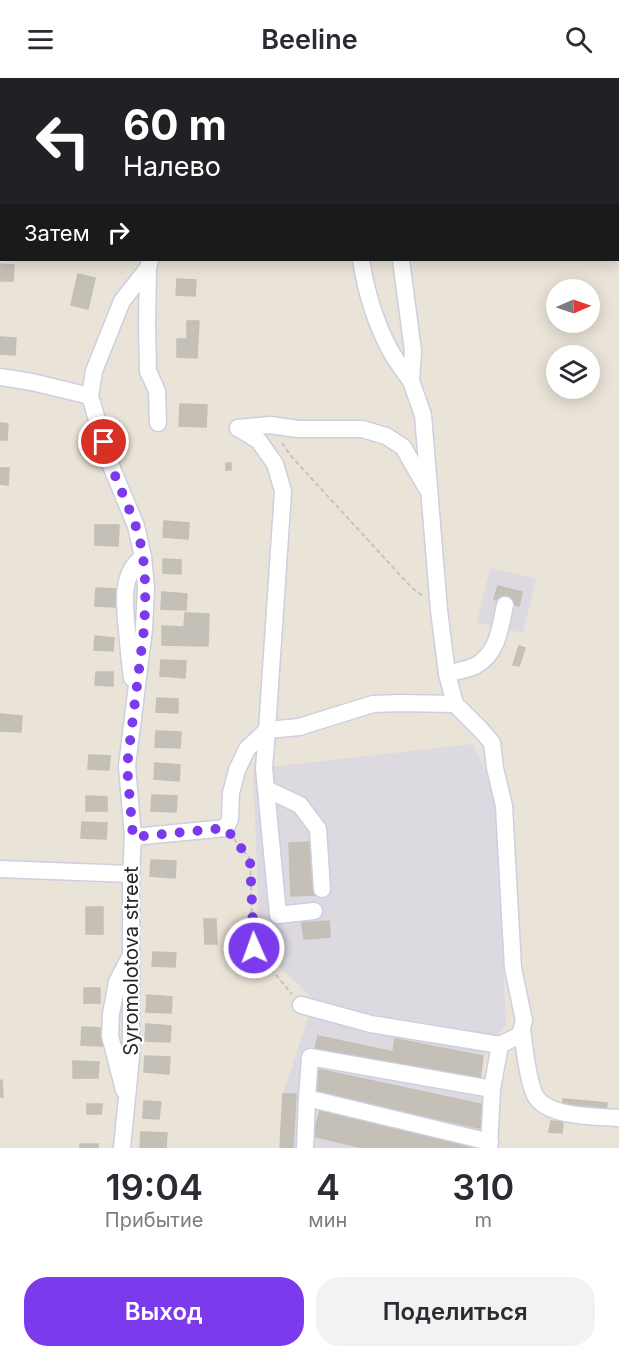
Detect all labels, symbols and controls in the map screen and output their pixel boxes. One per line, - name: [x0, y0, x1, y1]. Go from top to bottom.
- icon: menu: [24, 23, 57, 56]
- text: Beeline: [261, 23, 358, 56]
- icon: search: [562, 23, 595, 56]
- text: 60 m: [123, 99, 227, 150]
- icon: left: [24, 102, 102, 180]
- text: Налево: [123, 150, 221, 183]
- icon: right: [102, 216, 135, 249]
- text: Затем: [24, 220, 90, 246]
- north arrow: [546, 279, 600, 333]
- map controls: [546, 279, 600, 399]
- button: layers: [546, 345, 600, 399]
- pin: [78, 416, 129, 467]
- icon: arrive: [87, 425, 120, 458]
- street label: Syromolotova street: [119, 866, 143, 1056]
- position arrow: [222, 916, 286, 980]
- text: 19:04: [105, 1165, 203, 1209]
- text: 4: [316, 1165, 340, 1209]
- text: 310: [452, 1165, 514, 1209]
- text: Прибытие: [105, 1208, 203, 1232]
- text: мин: [308, 1208, 347, 1232]
- text: m: [474, 1208, 492, 1232]
- button: Выход: [24, 1277, 304, 1346]
- button: Поделиться: [316, 1277, 595, 1346]

